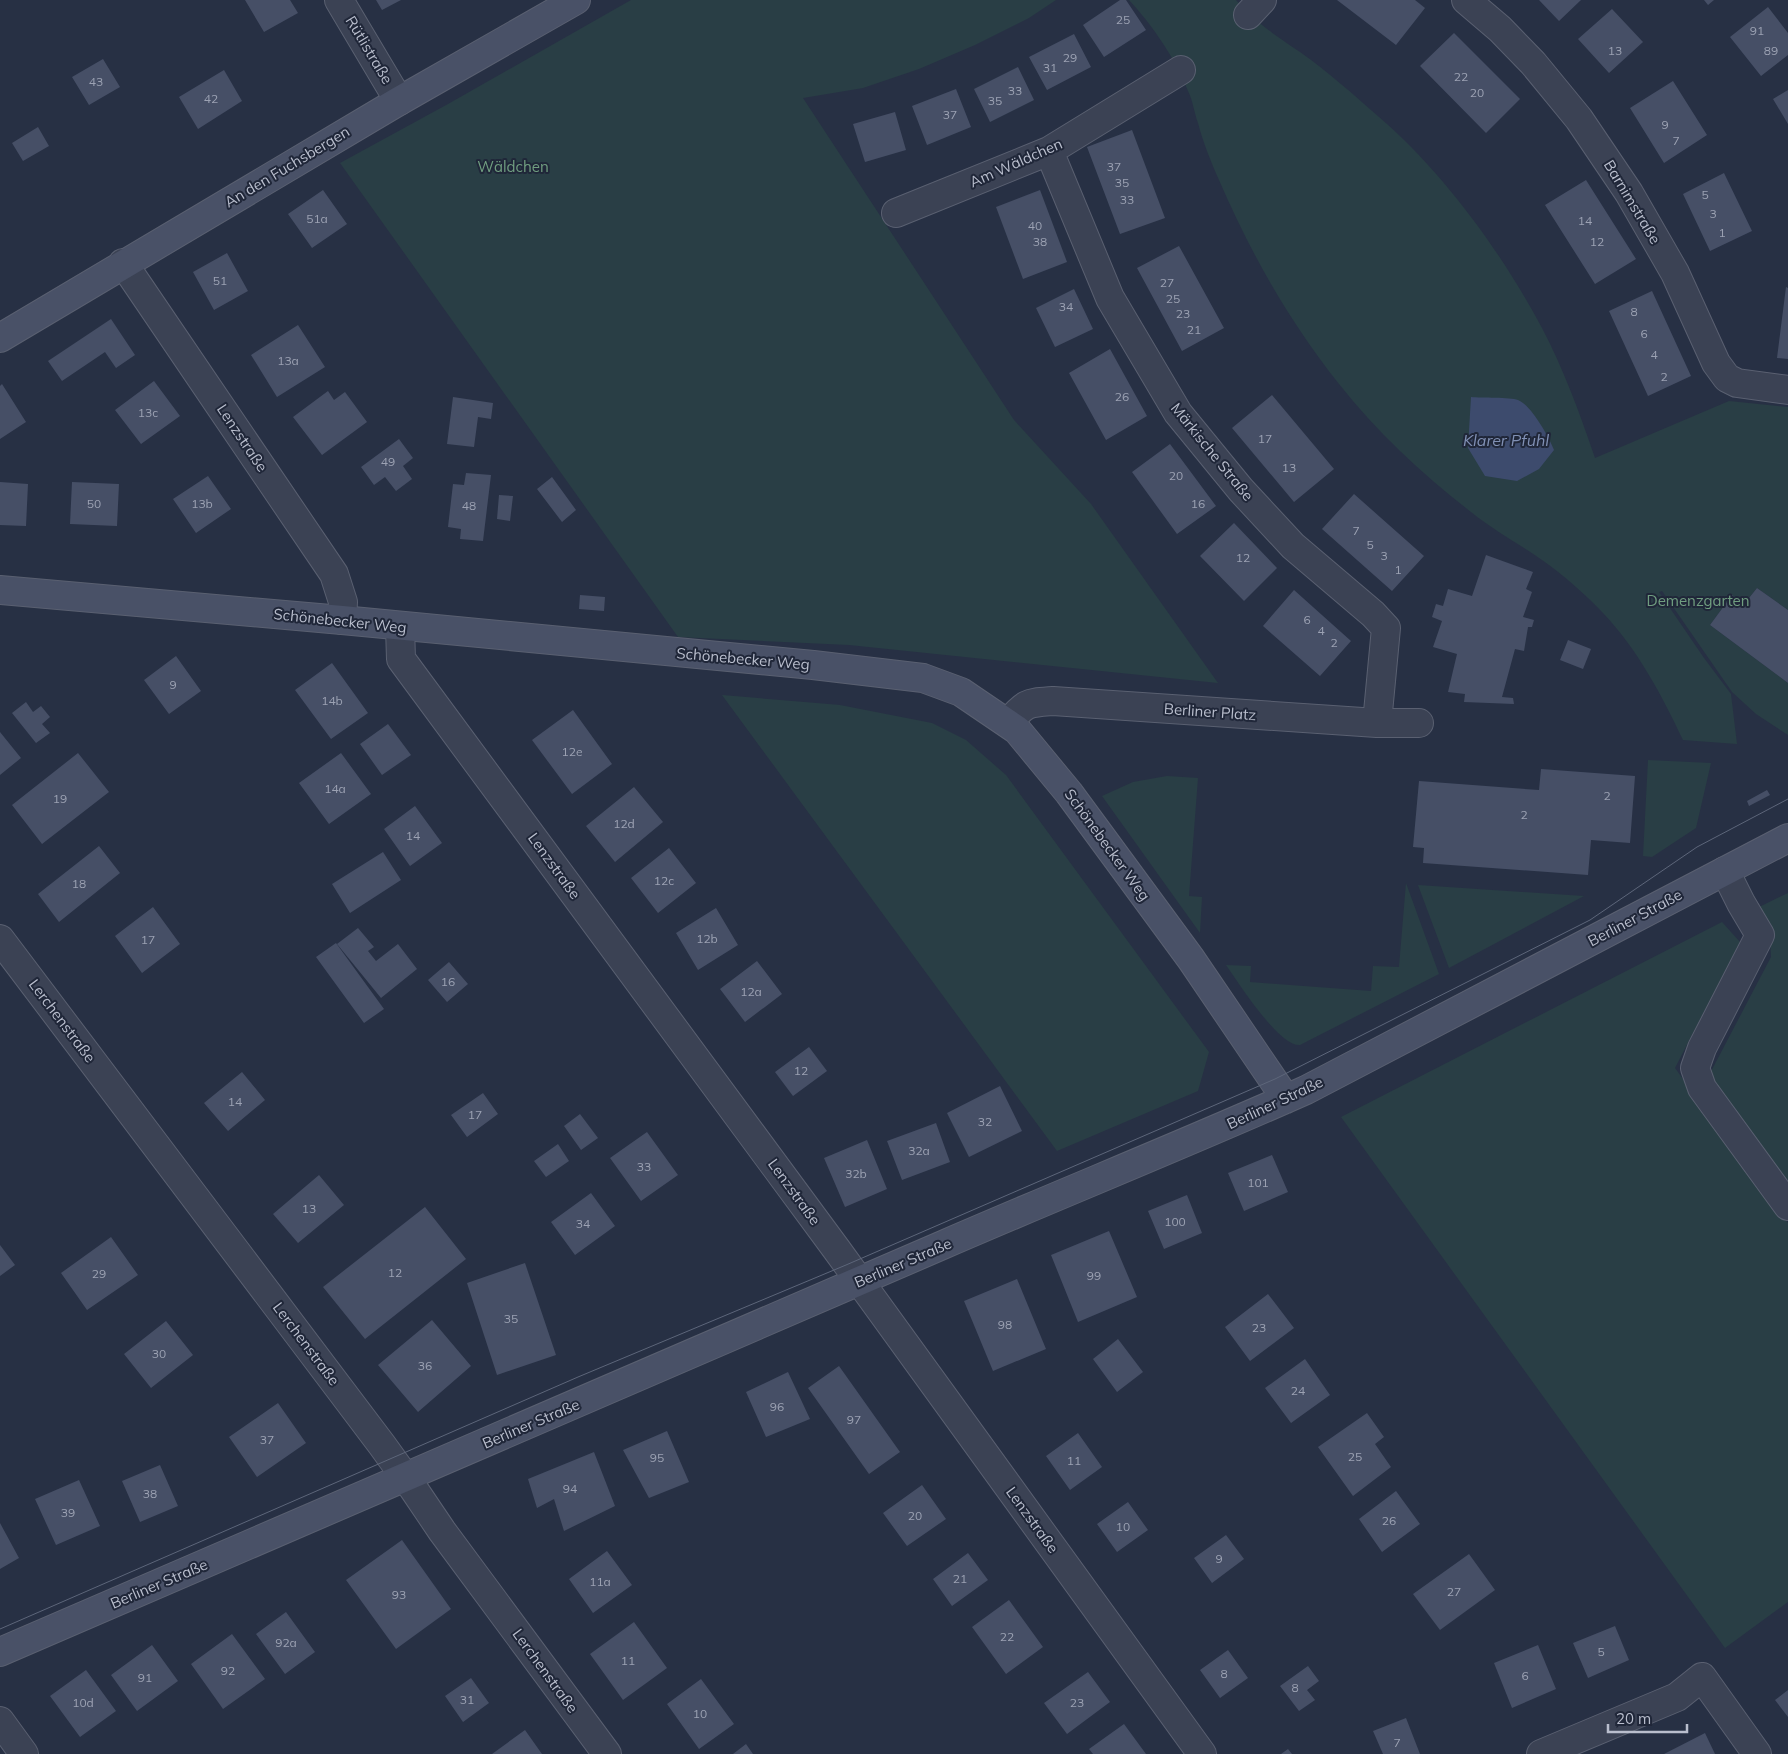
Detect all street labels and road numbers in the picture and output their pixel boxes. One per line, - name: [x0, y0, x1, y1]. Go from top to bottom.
- street label: Rütlistraße: [342, 12, 397, 87]
- street label: An den Fuchsbergen: [221, 122, 353, 211]
- street label: Am Wäldchen: [966, 134, 1065, 191]
- street label: Barnimstraße: [1600, 156, 1665, 247]
- street label: Märkische Straße: [1167, 399, 1258, 505]
- street label: Lenzstraße: [213, 400, 272, 475]
- street label: Schönebecker Weg: [273, 604, 408, 637]
- street label: Schönebecker Weg: [676, 643, 810, 674]
- street label: Berliner Platz: [1163, 699, 1257, 724]
- street label: Schönebecker Weg: [1060, 785, 1154, 904]
- street label: Lenzstraße: [524, 829, 585, 903]
- street label: Berliner Straße: [1584, 885, 1685, 950]
- street label: Lerchenstraße: [25, 975, 100, 1066]
- street label: Berliner Straße: [1224, 1072, 1326, 1133]
- street label: Lenzstraße: [764, 1155, 825, 1229]
- street label: Berliner Straße: [851, 1234, 954, 1292]
- street label: Lerchenstraße: [269, 1298, 344, 1389]
- street label: Berliner Straße: [479, 1395, 582, 1453]
- street label: Lenzstraße: [1002, 1483, 1063, 1557]
- street label: Berliner Straße: [107, 1555, 210, 1613]
- street label: Lerchenstraße: [508, 1625, 582, 1717]

